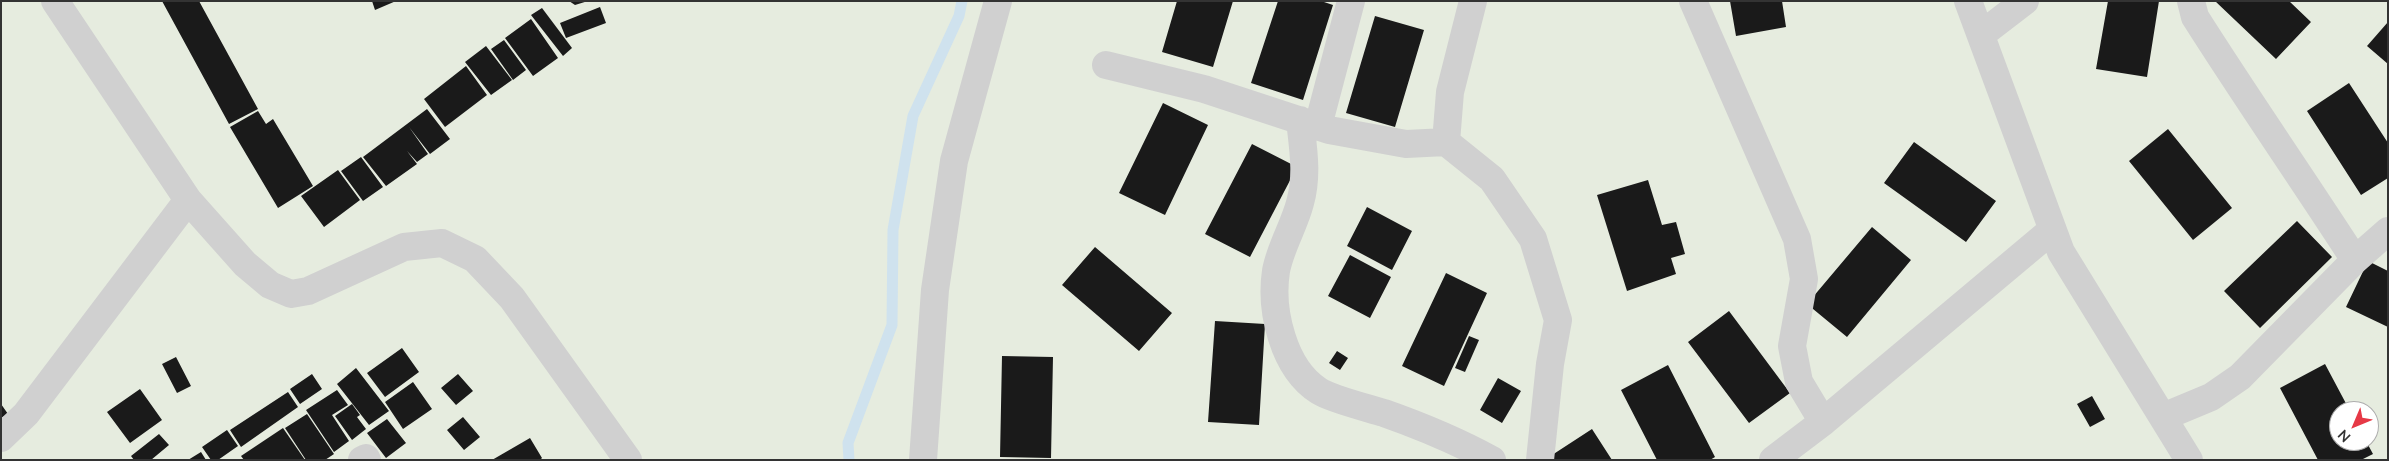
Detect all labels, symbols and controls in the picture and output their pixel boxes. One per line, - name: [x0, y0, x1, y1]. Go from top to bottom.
- north arrow: [2329, 401, 2379, 451]
- text: N: [2334, 426, 2354, 446]

